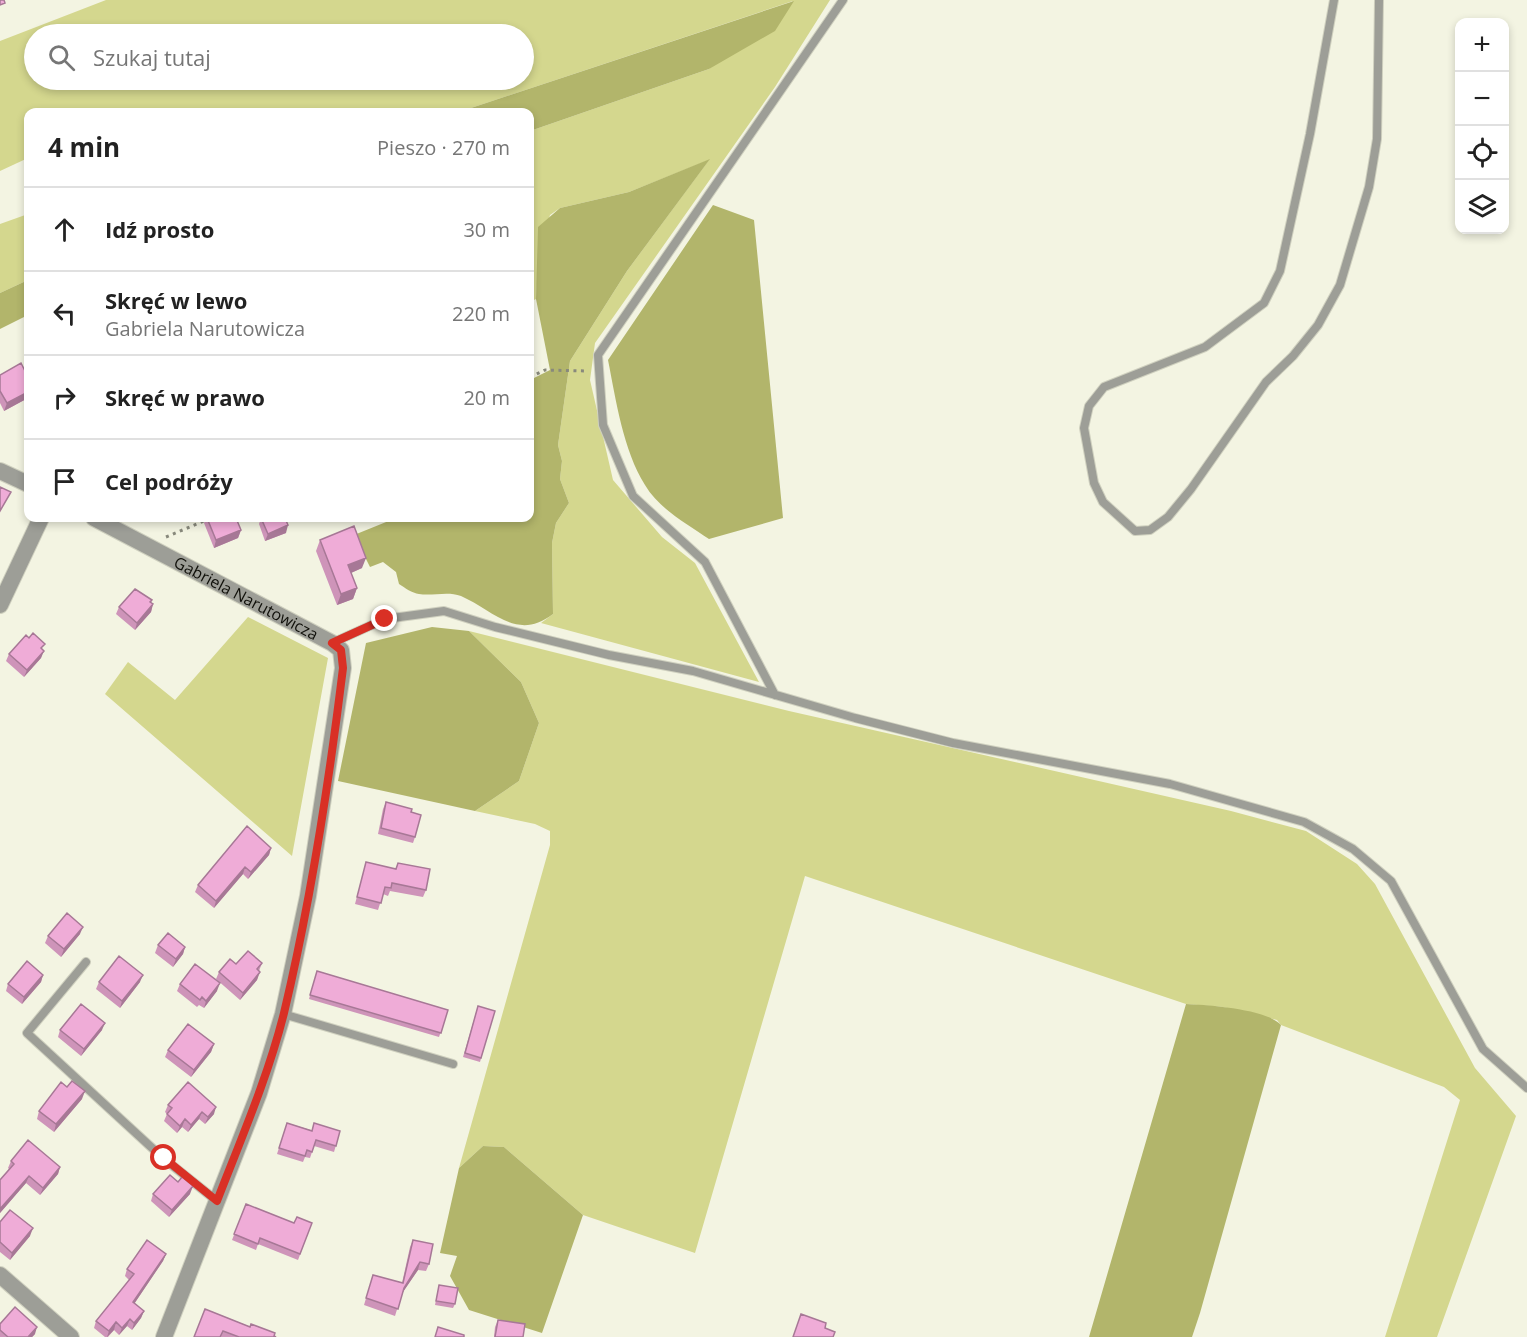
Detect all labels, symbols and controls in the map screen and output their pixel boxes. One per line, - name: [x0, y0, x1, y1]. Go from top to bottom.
- map controls: [1455, 18, 1509, 234]
- button: +: [1455, 18, 1509, 72]
- search box: [24, 24, 534, 90]
- icon: search: [45, 41, 78, 74]
- text: Szukaj tutaj: [93, 42, 211, 72]
- button: −: [1455, 72, 1509, 126]
- button: locate: [1455, 126, 1509, 180]
- text: 4 min: [48, 129, 120, 165]
- text: Pieszo · 270 m: [377, 134, 510, 161]
- button: layers: [1455, 180, 1509, 234]
- icon: ahead: [48, 213, 81, 246]
- text: Idź prosto: [105, 214, 214, 244]
- text: 30 m: [463, 216, 510, 243]
- text: Skręć w lewo: [105, 285, 247, 315]
- icon: left: [48, 297, 81, 330]
- text: 220 m: [452, 300, 510, 327]
- text: Gabriela Narutowicza: [105, 315, 305, 342]
- icon: right: [48, 381, 81, 414]
- text: Skręć w prawo: [105, 382, 265, 412]
- text: 20 m: [463, 384, 510, 411]
- icon: arrive: [48, 465, 81, 498]
- text: Cel podróży: [105, 466, 233, 496]
- street label: Gabriela Narutowicza: [170, 551, 322, 645]
- route end: [371, 605, 397, 631]
- route start: [150, 1144, 176, 1170]

